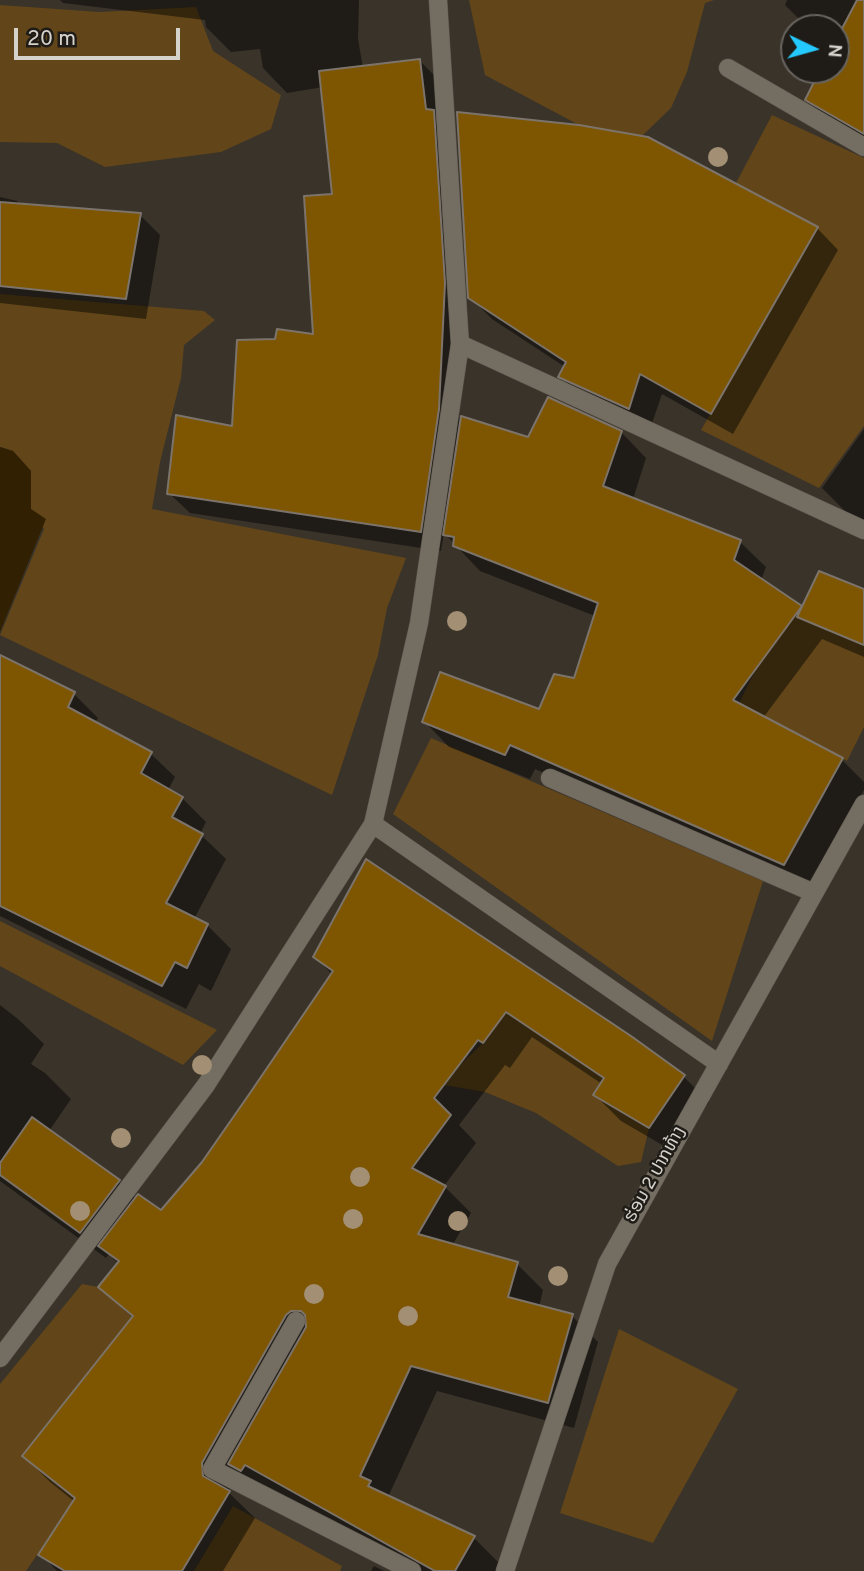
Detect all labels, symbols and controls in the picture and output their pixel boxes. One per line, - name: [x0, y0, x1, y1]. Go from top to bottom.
- scale bar: [18, 14, 184, 58]
- north arrow: [780, 14, 850, 84]
- text: 20 m: [27, 26, 76, 53]
- text: N: [821, 43, 846, 59]
- street label: ຮ່ອມ 2 ປາກທ້າງ: [621, 1123, 691, 1227]

